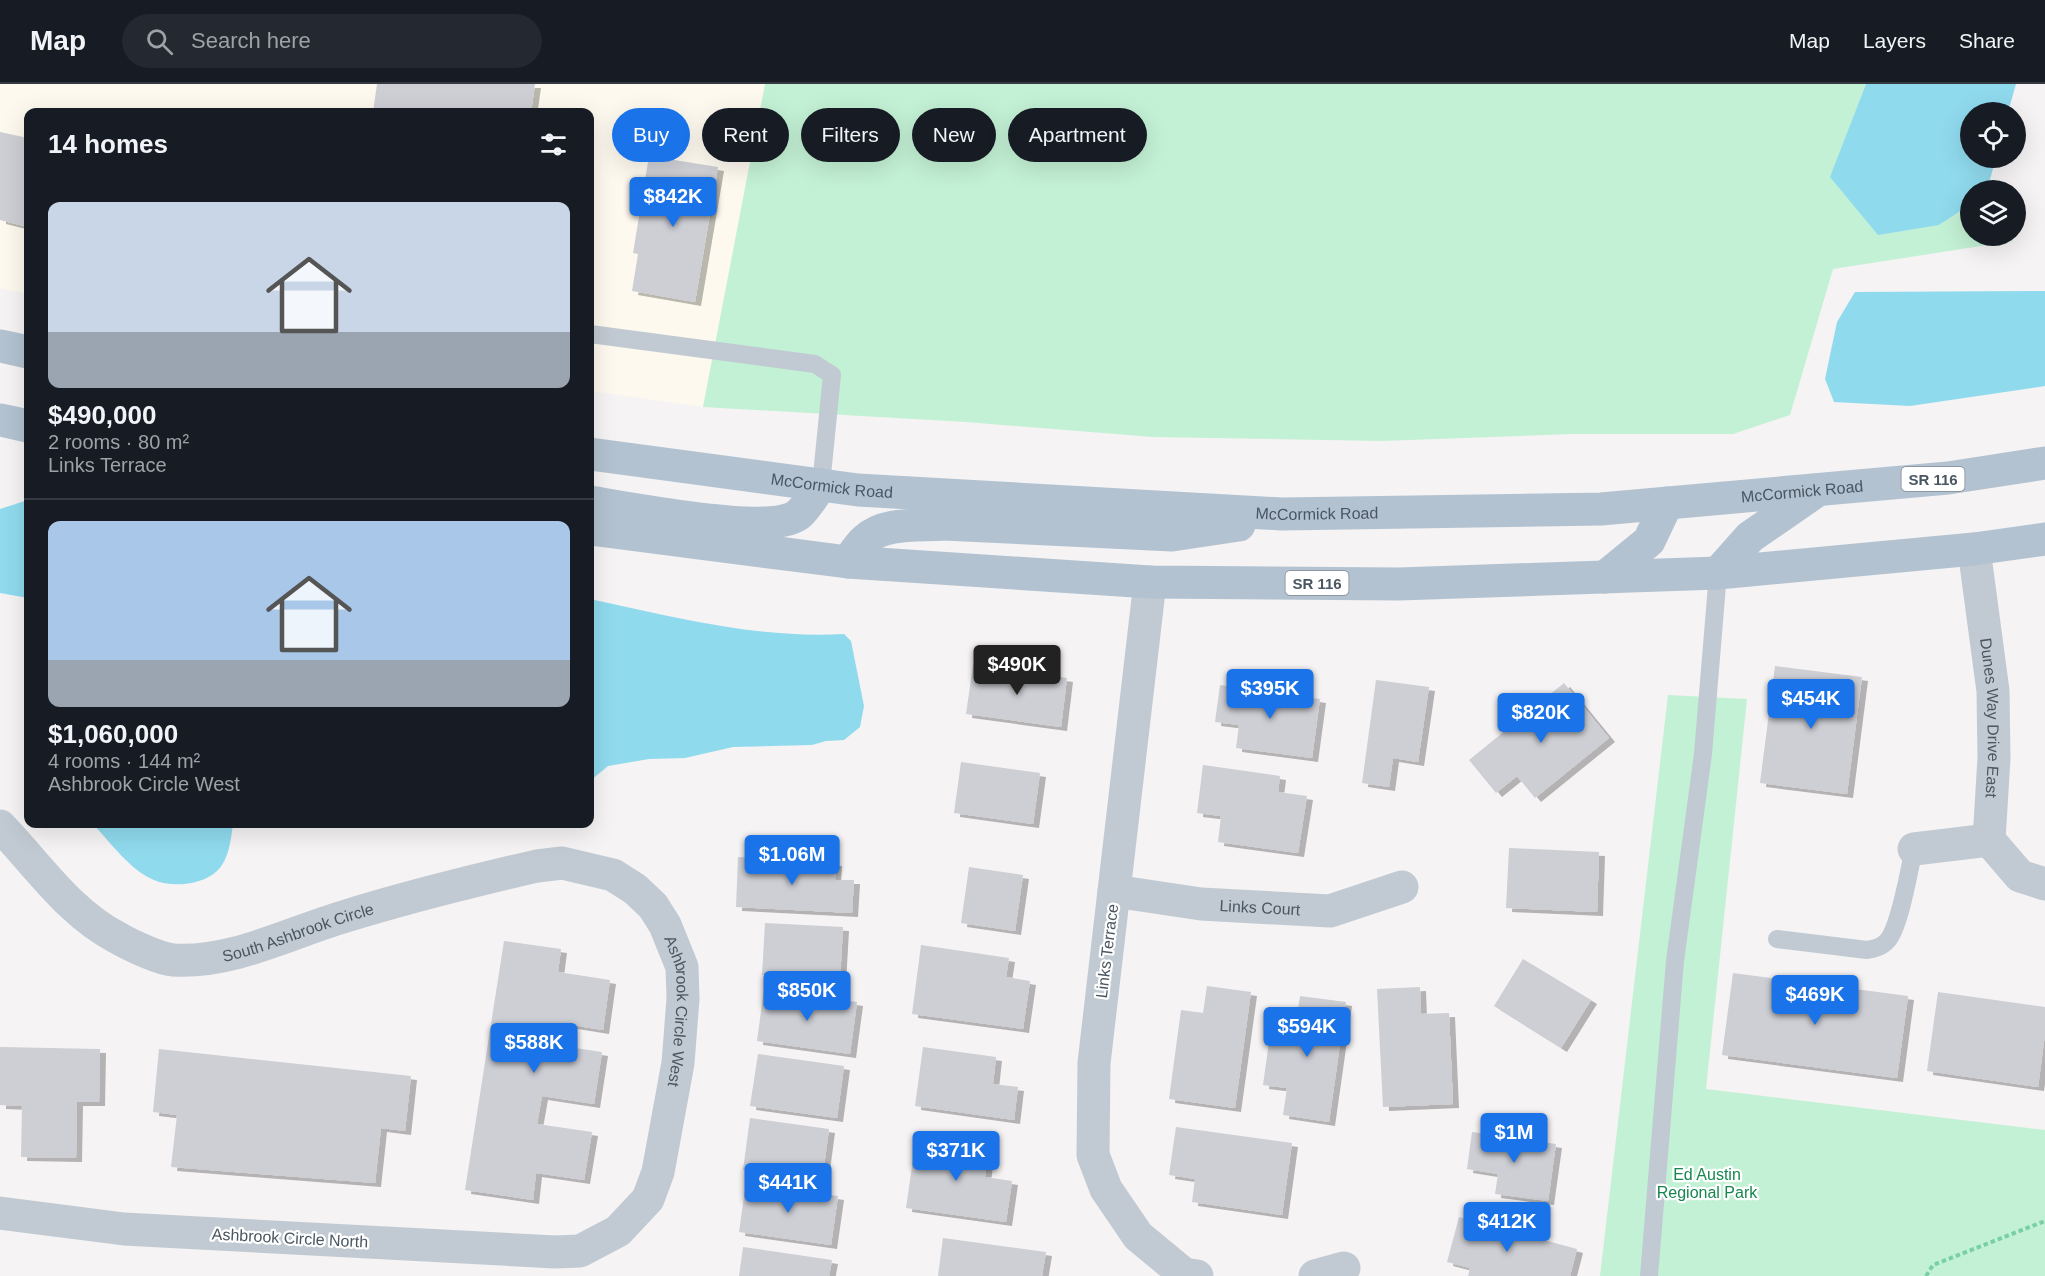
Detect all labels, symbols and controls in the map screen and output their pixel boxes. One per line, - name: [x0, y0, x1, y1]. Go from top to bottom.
- search box: [122, 14, 542, 68]
- text: Map: [30, 25, 86, 56]
- icon: search: [143, 25, 176, 58]
- text: Search here: [191, 28, 311, 53]
- text: Map: [1789, 29, 1830, 52]
- text: Layers: [1863, 29, 1926, 52]
- text: Share: [1959, 29, 2015, 52]
- map controls: [1960, 102, 2026, 246]
- button: locate: [1960, 102, 2026, 168]
- chip: Buy: [612, 108, 690, 162]
- chip: Rent: [702, 108, 789, 162]
- chip: Filters: [801, 108, 900, 162]
- chip: New: [912, 108, 996, 162]
- chip: Apartment: [1008, 108, 1147, 162]
- icon: filters: [537, 128, 570, 161]
- text: 14 homes: [48, 129, 168, 159]
- pin: $842K: [631, 177, 715, 228]
- button: layers: [1960, 180, 2026, 246]
- text: $842K: [644, 185, 702, 207]
- icon: home: [255, 241, 363, 349]
- text: $490,000: [48, 400, 156, 430]
- text: 2 rooms · 80 m²: [48, 431, 189, 453]
- text: Links Terrace: [48, 454, 167, 476]
- road number: SR 116: [1902, 467, 1964, 491]
- street label: McCormick Road: [770, 470, 893, 500]
- street label: McCormick Road: [1740, 477, 1864, 505]
- street label: McCormick Road: [1255, 504, 1378, 523]
- icon: home: [255, 560, 363, 668]
- road number: SR 116: [1286, 571, 1348, 595]
- street label: Dunes Way Drive East: [1977, 637, 2003, 799]
- pin: $490K: [975, 645, 1059, 696]
- text: $490K: [988, 653, 1046, 675]
- pin: $395K: [1228, 669, 1312, 720]
- text: $395K: [1241, 677, 1299, 699]
- pin: $454K: [1769, 679, 1853, 730]
- text: $454K: [1782, 687, 1840, 709]
- pin: $820K: [1499, 693, 1583, 744]
- text: $820K: [1512, 701, 1570, 723]
- text: $1,060,000: [48, 719, 178, 749]
- text: 4 rooms · 144 m²: [48, 750, 200, 772]
- text: Ashbrook Circle West: [48, 773, 240, 795]
- pin: $1.06M: [743, 835, 841, 886]
- text: $1.06M: [759, 843, 825, 865]
- street label: Links Court: [1219, 897, 1301, 918]
- street label: South Ashbrook Circle: [220, 900, 376, 964]
- street label: Links Terrace: [1093, 903, 1121, 999]
- street label: Ashbrook Circle West: [662, 933, 692, 1089]
- pin: $850K: [765, 971, 849, 1022]
- pin: $469K: [1773, 975, 1857, 1026]
- text: $850K: [778, 979, 836, 1001]
- text: $469K: [1786, 983, 1844, 1005]
- pin: $594K: [1265, 1007, 1349, 1058]
- text: $594K: [1278, 1015, 1336, 1037]
- pin: $588K: [492, 1023, 576, 1074]
- text: $588K: [505, 1031, 563, 1053]
- pin: $1M: [1485, 1113, 1543, 1164]
- text: $1M: [1495, 1121, 1533, 1143]
- pin: $371K: [914, 1131, 998, 1182]
- text: $371K: [927, 1139, 985, 1161]
- pin: $441K: [746, 1163, 830, 1214]
- park label: Ed Austin Regional Park: [1657, 1166, 1758, 1201]
- text: $441K: [759, 1171, 817, 1193]
- pin: $412K: [1465, 1202, 1549, 1253]
- text: $412K: [1478, 1210, 1536, 1232]
- street label: Ashbrook Circle North: [211, 1225, 369, 1251]

